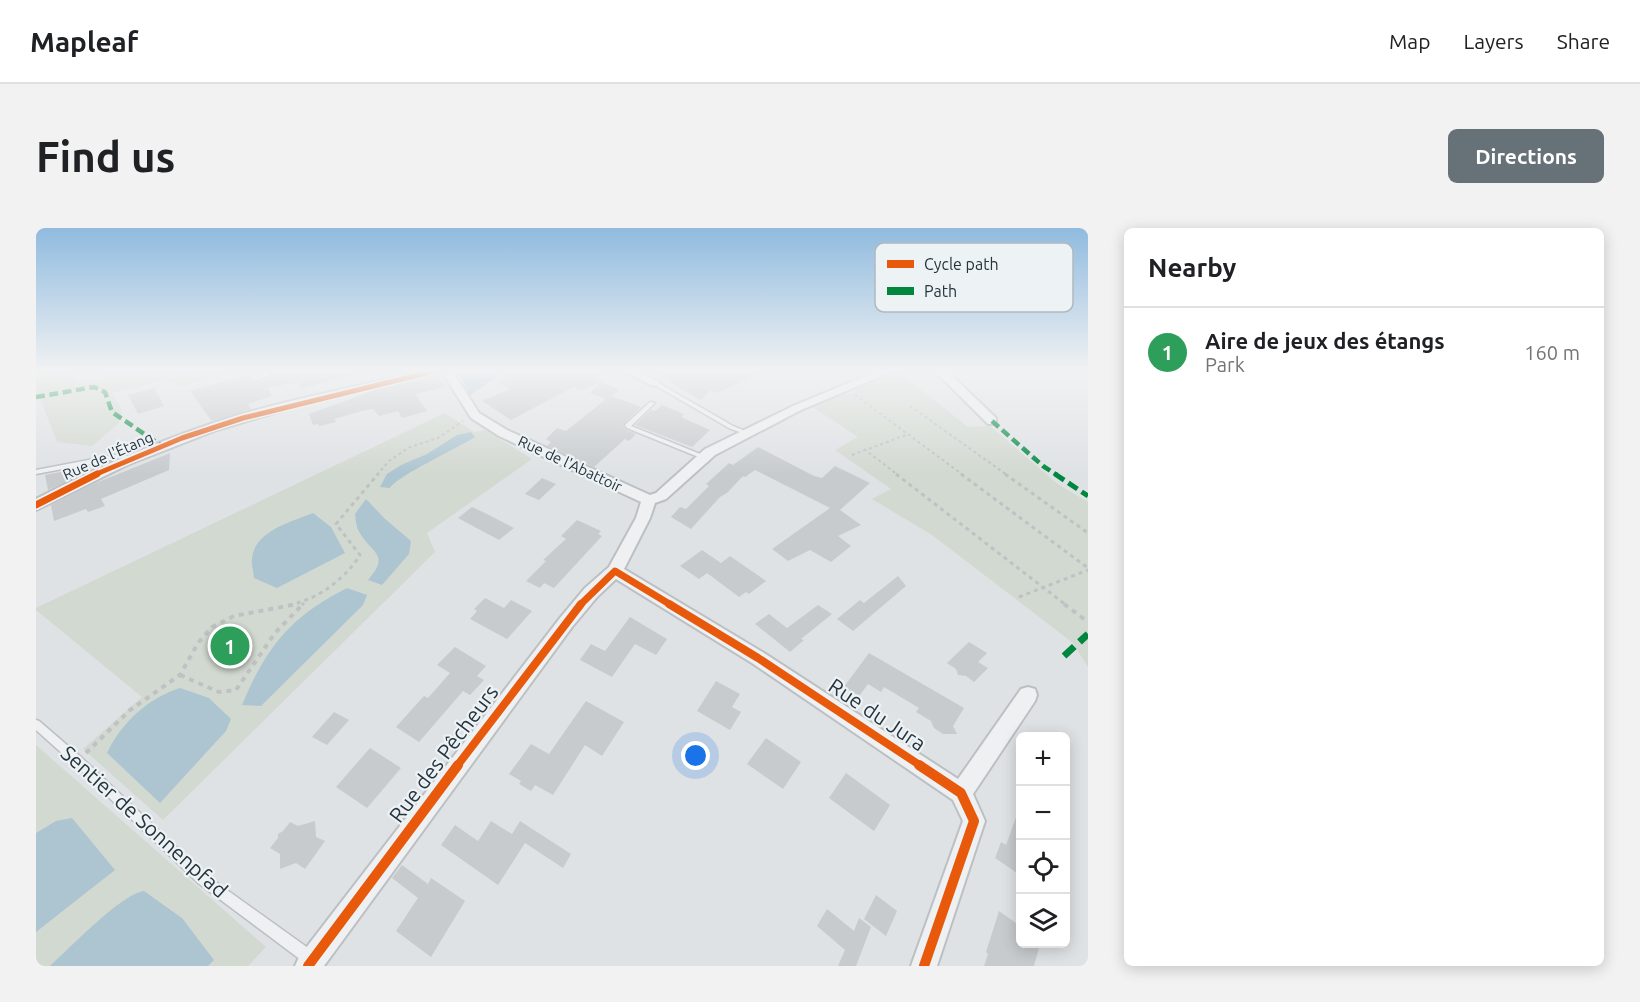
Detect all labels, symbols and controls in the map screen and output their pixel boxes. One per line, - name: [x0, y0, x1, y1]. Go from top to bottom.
- text: Mapleaf: [30, 26, 138, 57]
- text: Map: [1389, 29, 1430, 53]
- text: Layers: [1463, 29, 1524, 53]
- text: Share: [1557, 29, 1610, 53]
- button: Directions: [1448, 129, 1604, 183]
- text: Find us: [36, 133, 175, 180]
- legend: [875, 243, 1073, 312]
- text: Nearby: [1148, 253, 1236, 282]
- text: Cycle path: [924, 255, 999, 273]
- text: Path: [924, 282, 957, 300]
- text: Aire de jeux des étangs: [1205, 328, 1445, 353]
- text: 1: [1162, 341, 1173, 364]
- text: 160 m: [1524, 341, 1580, 364]
- text: Park: [1205, 353, 1245, 376]
- street label: Rue de l'Étang: [60, 428, 155, 483]
- street label: Rue de l'Abattoir: [516, 432, 625, 495]
- pin: 1: [210, 624, 250, 668]
- street label: Rue du Jura: [825, 673, 931, 755]
- street label: Rue des Pêcheurs: [384, 680, 503, 827]
- map controls: [1016, 732, 1070, 948]
- button: +: [1016, 732, 1070, 786]
- street label: Sentier de Sonnenpfad: [57, 740, 233, 902]
- your location: [681, 741, 710, 770]
- button: −: [1016, 786, 1070, 840]
- button: locate: [1016, 840, 1070, 894]
- button: layers: [1016, 894, 1070, 948]

